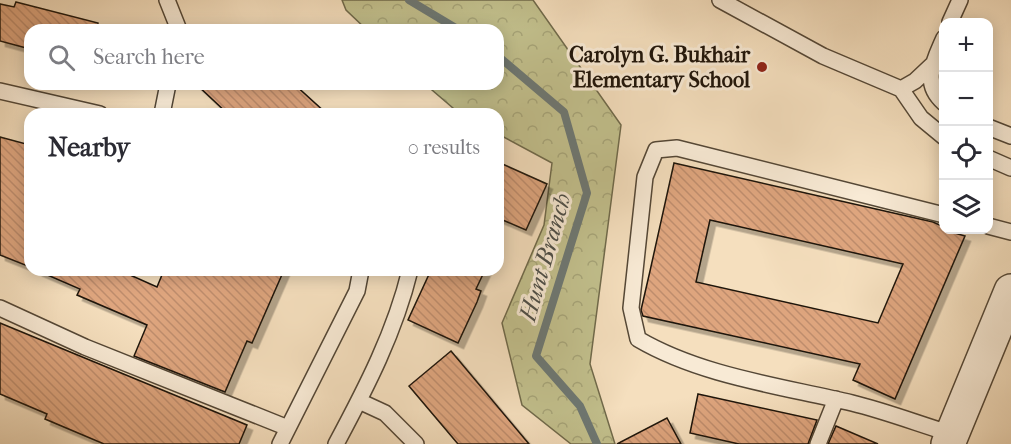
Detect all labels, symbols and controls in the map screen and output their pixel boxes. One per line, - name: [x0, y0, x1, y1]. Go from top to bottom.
- map controls: [939, 18, 993, 234]
- button: +: [939, 18, 993, 72]
- search box: [24, 24, 504, 90]
- icon: search: [45, 41, 78, 74]
- place label: Carolyn G. Bukhair Elementary School: [569, 42, 751, 93]
- text: Search here: [93, 44, 205, 70]
- marker: Carolyn G. Bukhair Elementary School: [755, 60, 769, 74]
- button: −: [939, 72, 993, 126]
- button: locate: [939, 126, 993, 180]
- text: Nearby: [48, 132, 130, 163]
- text: 0 results: [408, 136, 480, 159]
- button: layers: [939, 180, 993, 234]
- water label: Hunt Branch: [513, 190, 577, 325]

